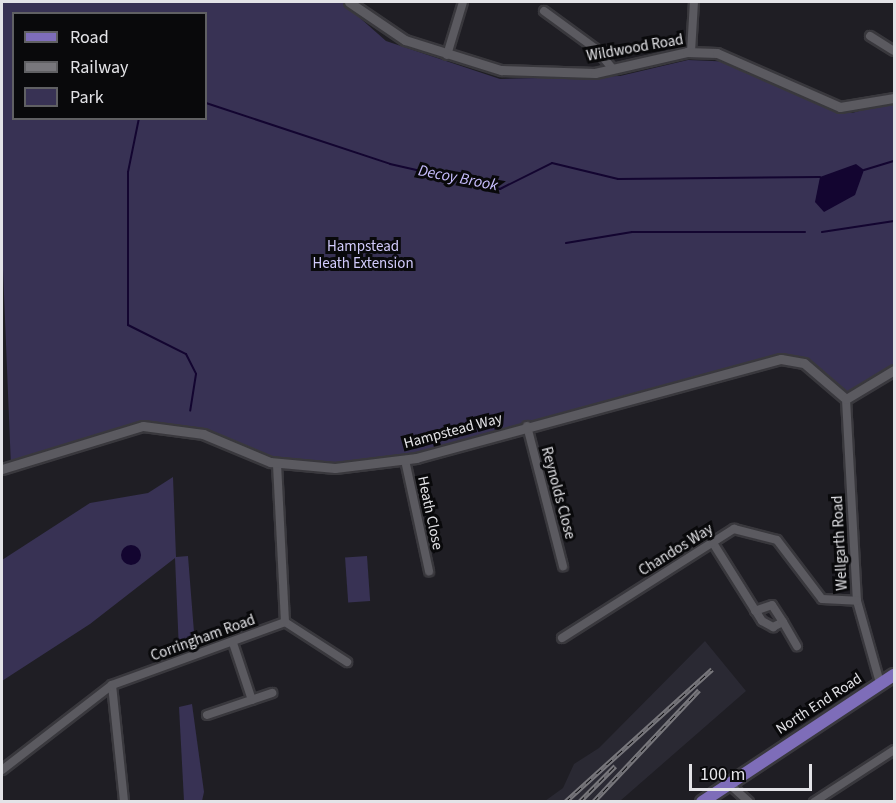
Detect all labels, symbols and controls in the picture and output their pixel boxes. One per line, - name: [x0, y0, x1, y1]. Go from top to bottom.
- legend: [12, 12, 207, 120]
- text: Road: [70, 25, 109, 50]
- street label: Wildwood Road: [585, 31, 685, 65]
- text: Railway: [70, 55, 129, 80]
- text: Park: [70, 85, 104, 110]
- water label: Decoy Brook: [416, 161, 500, 195]
- park label: Hampstead Heath Extension: [312, 237, 414, 272]
- street label: Hampstead Way: [402, 409, 504, 453]
- street label: Reynolds Close: [537, 445, 579, 541]
- street label: Heath Close: [413, 475, 447, 551]
- street label: Wellgarth Road: [829, 495, 851, 591]
- street label: Chandos Way: [635, 520, 717, 580]
- street label: Corringham Road: [148, 611, 258, 665]
- street label: North End Road: [773, 670, 865, 738]
- scale bar: [692, 752, 815, 790]
- text: 100 m: [700, 762, 745, 787]

